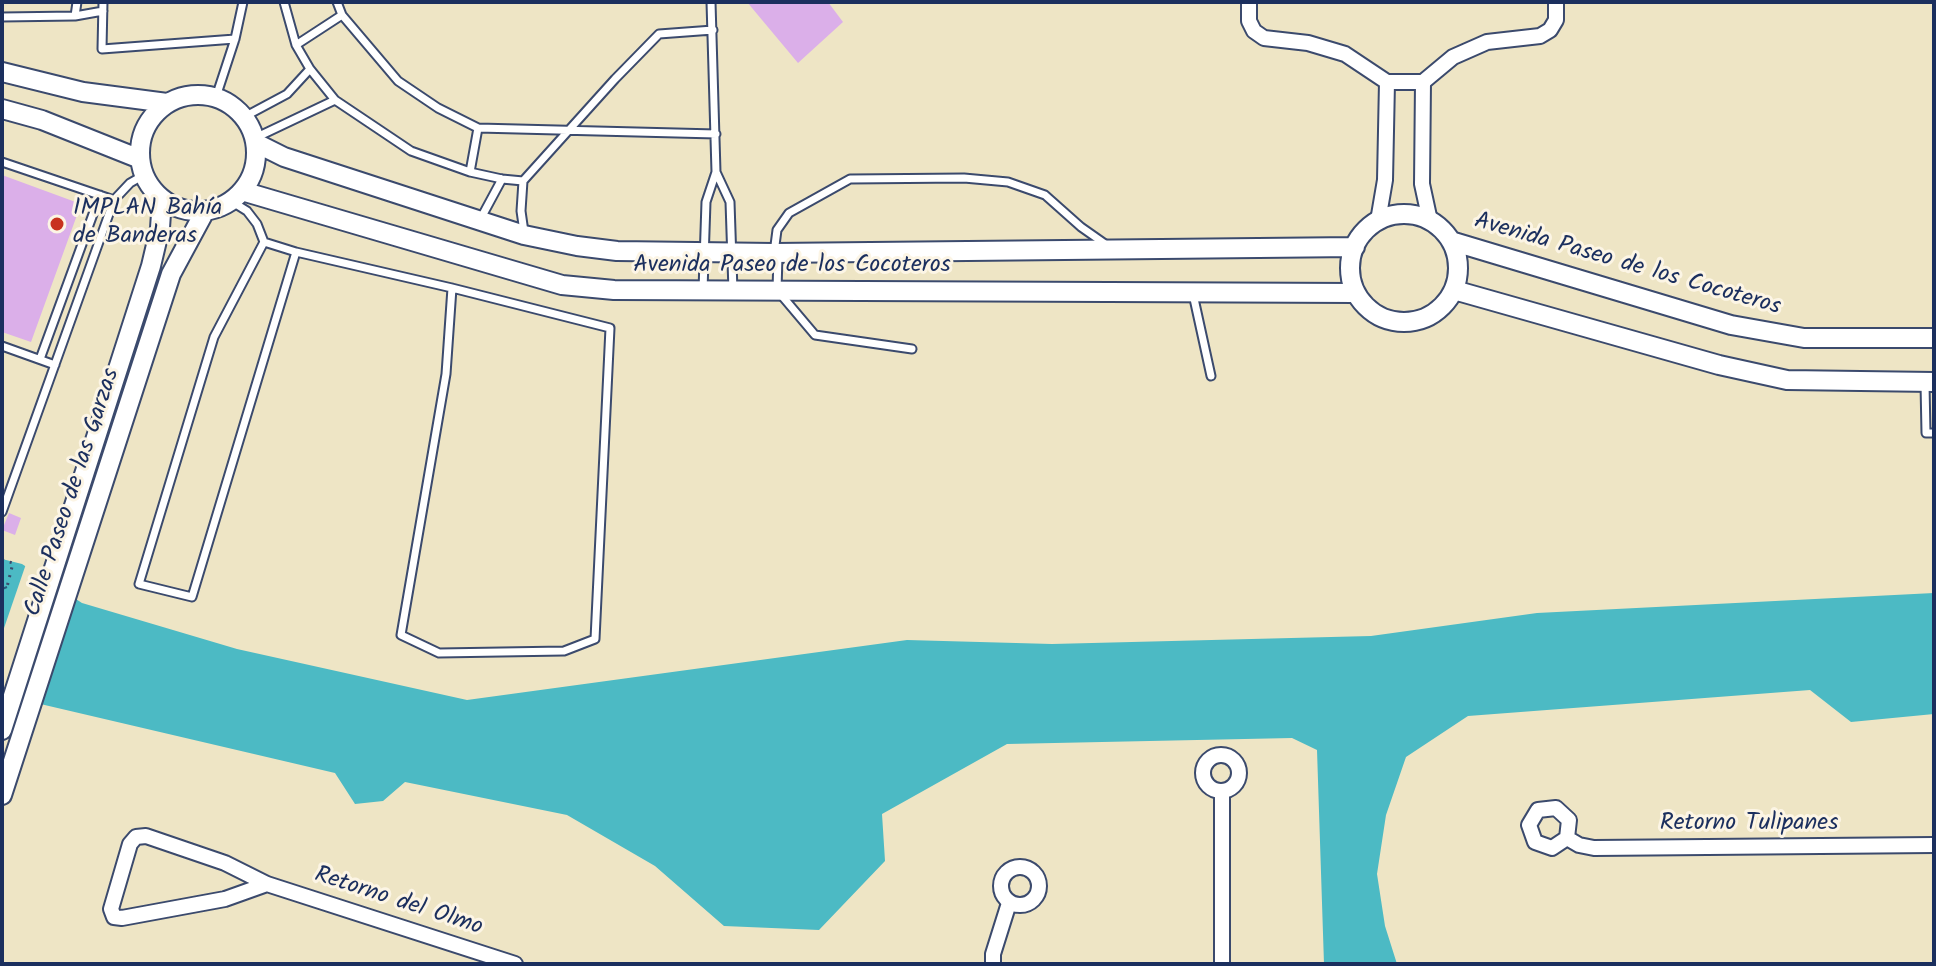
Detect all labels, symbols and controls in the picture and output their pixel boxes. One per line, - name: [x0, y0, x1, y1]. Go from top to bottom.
- place label: IMPLAN Bahía de Banderas: [73, 196, 222, 252]
- street label: Avenida Paseo de los Cocoteros: [1470, 208, 1784, 324]
- marker: IMPLAN Bahía de Banderas: [48, 215, 66, 233]
- street label: Avenida Paseo de los Cocoteros: [633, 253, 951, 281]
- street label: Calle Paseo de las Garzas: [20, 365, 128, 621]
- street label: Retorno Tulipanes: [1660, 811, 1838, 839]
- street label: Retorno del Olmo: [310, 862, 486, 944]

